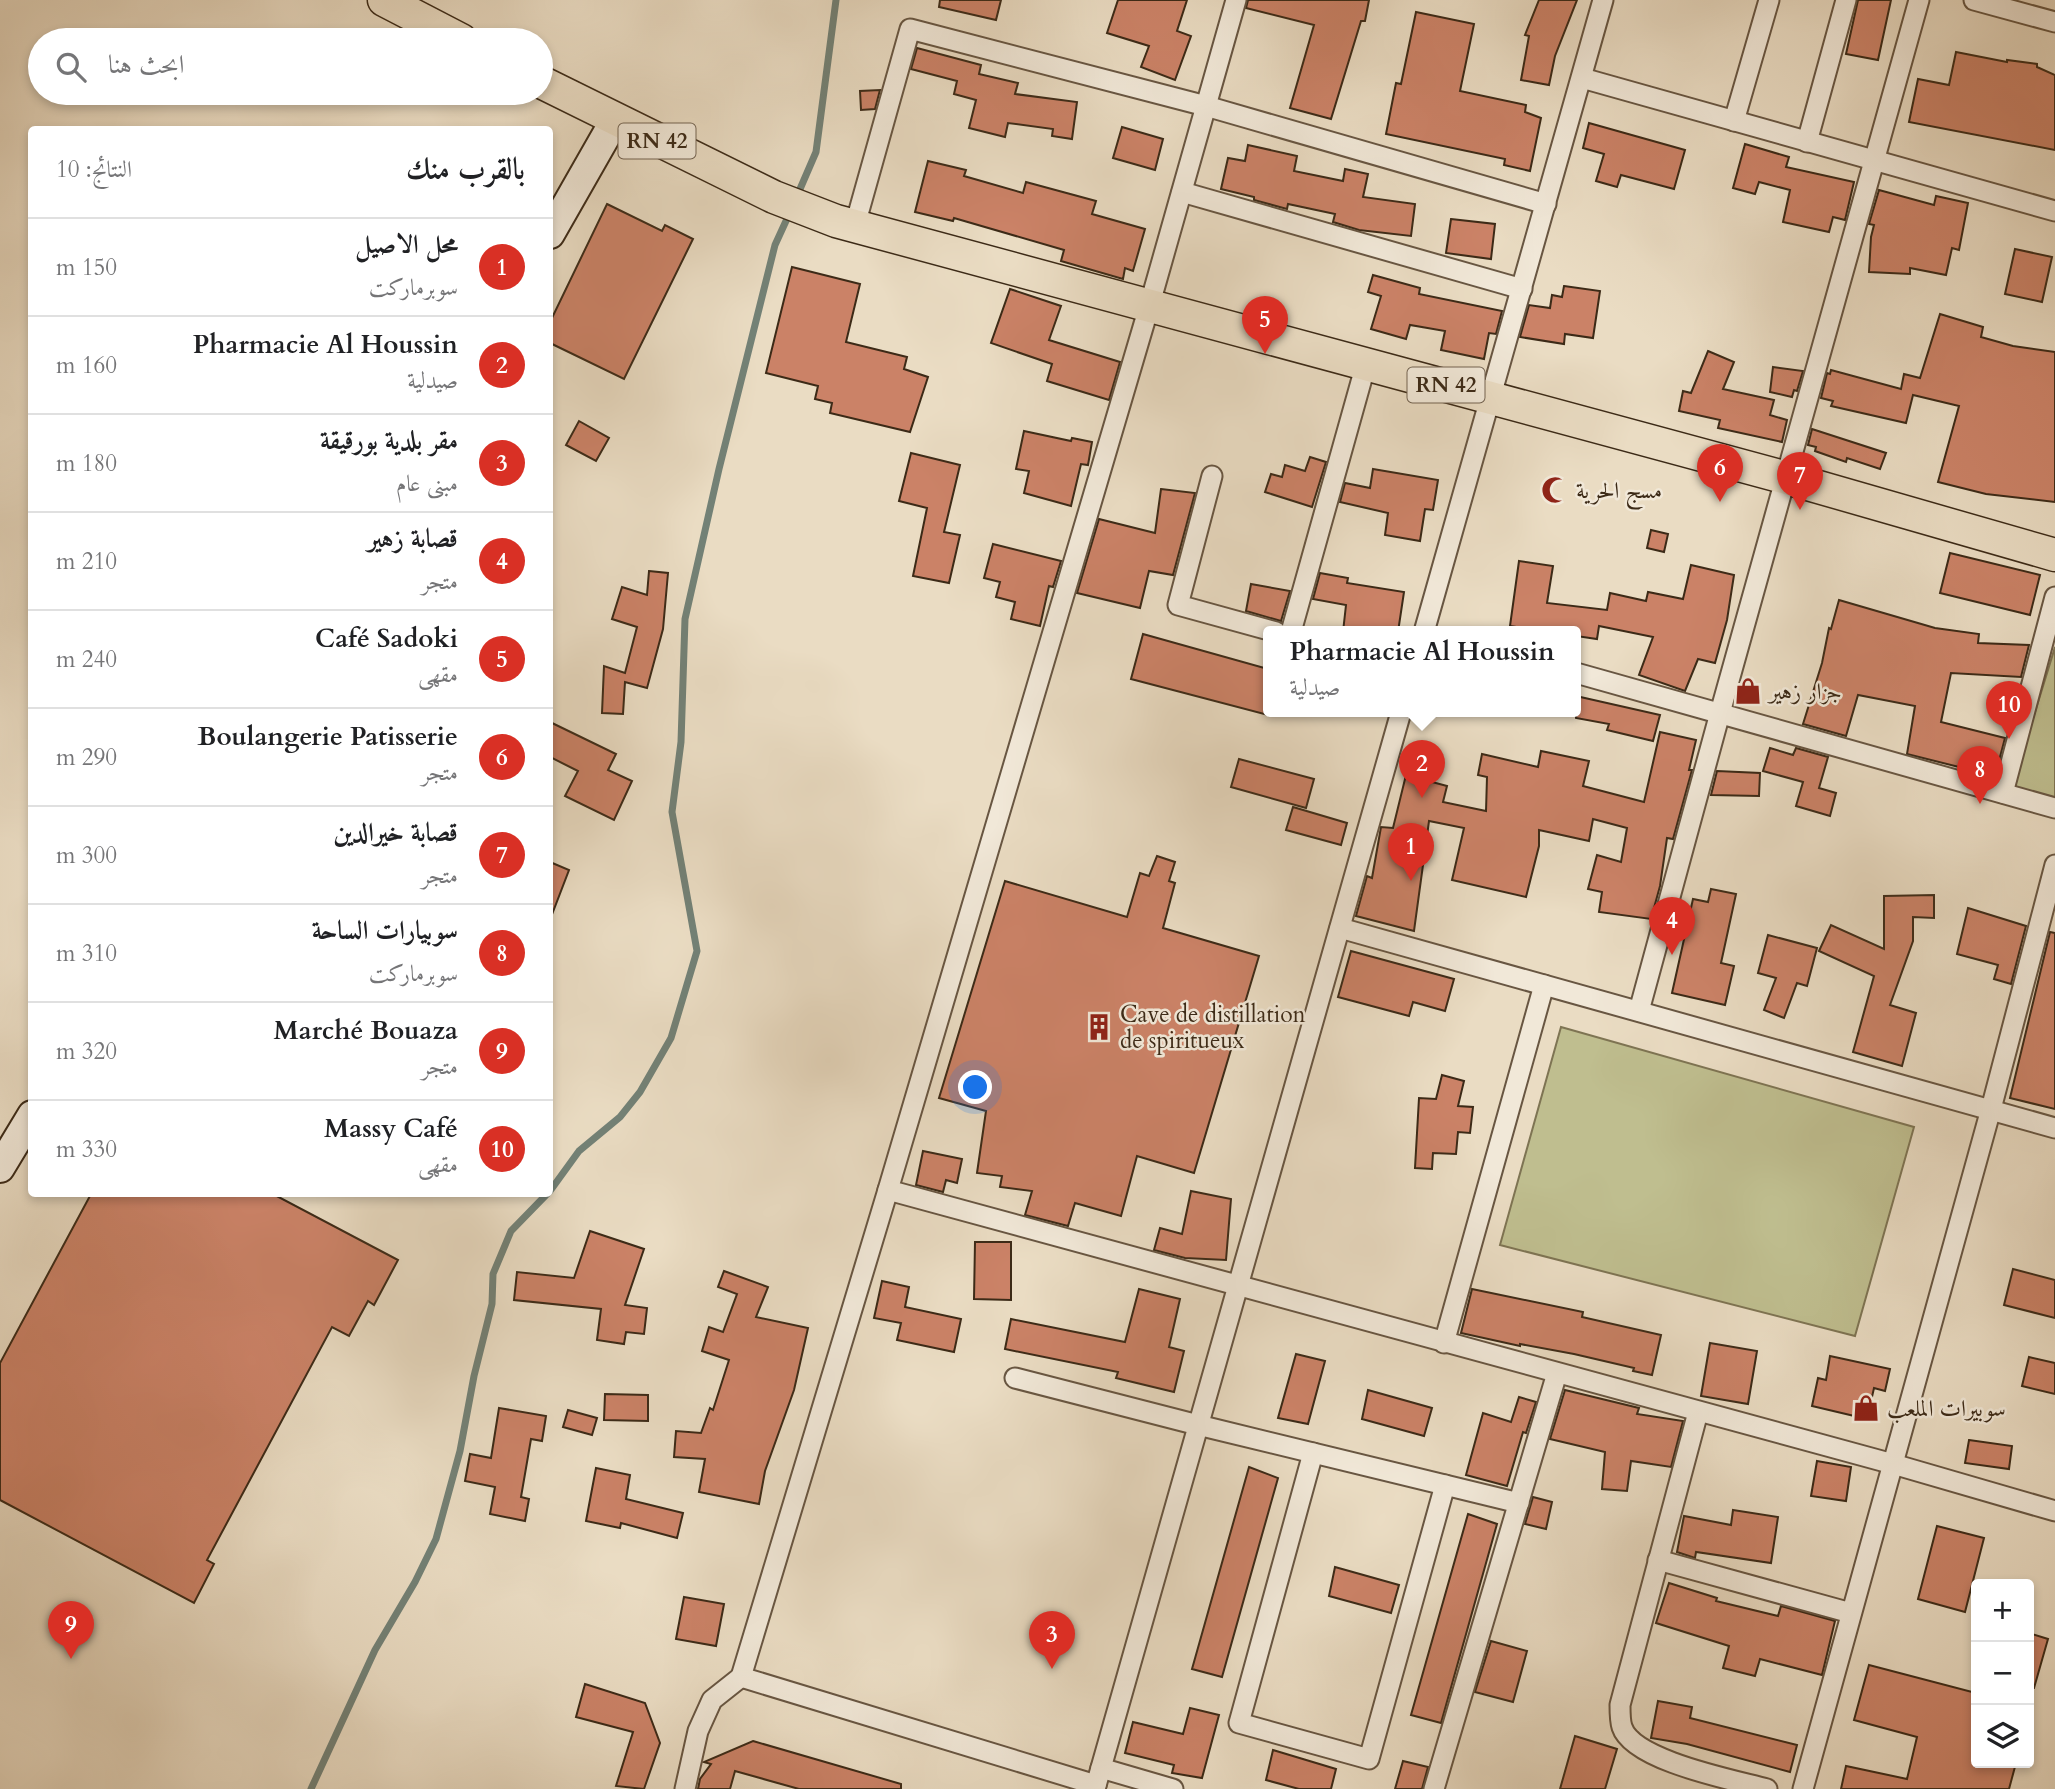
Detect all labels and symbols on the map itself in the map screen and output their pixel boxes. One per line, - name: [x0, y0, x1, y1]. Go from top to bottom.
- road number: RN 42: [618, 124, 696, 158]
- pin: 5: [1242, 296, 1288, 354]
- road number: RN 42: [1408, 368, 1484, 402]
- pin: 6: [1697, 444, 1743, 502]
- pin: 7: [1777, 452, 1823, 510]
- mosque icon: مسج الحرية: [1540, 475, 1570, 505]
- place label: مسج الحرية: [1576, 475, 1662, 511]
- shop icon: جزار زهير: [1733, 676, 1763, 706]
- place label: جزار زهير: [1767, 676, 1842, 707]
- pin: 10: [1986, 681, 2032, 739]
- pin: 2: [1399, 740, 1445, 798]
- pin: 8: [1957, 746, 2003, 804]
- pin: 1: [1388, 823, 1434, 881]
- pin: 4: [1649, 897, 1695, 955]
- place label: Cave de distillation de spiritueux: [1120, 999, 1306, 1056]
- building icon: Cave de distillation de spiritueux: [1084, 1012, 1114, 1042]
- your location: [958, 1070, 992, 1104]
- shop icon: سوبيرات الملعب: [1851, 1393, 1881, 1423]
- place label: سوبيرات الملعب: [1887, 1393, 2006, 1424]
- pin: 9: [48, 1601, 94, 1659]
- pin: 3: [1029, 1611, 1075, 1669]

